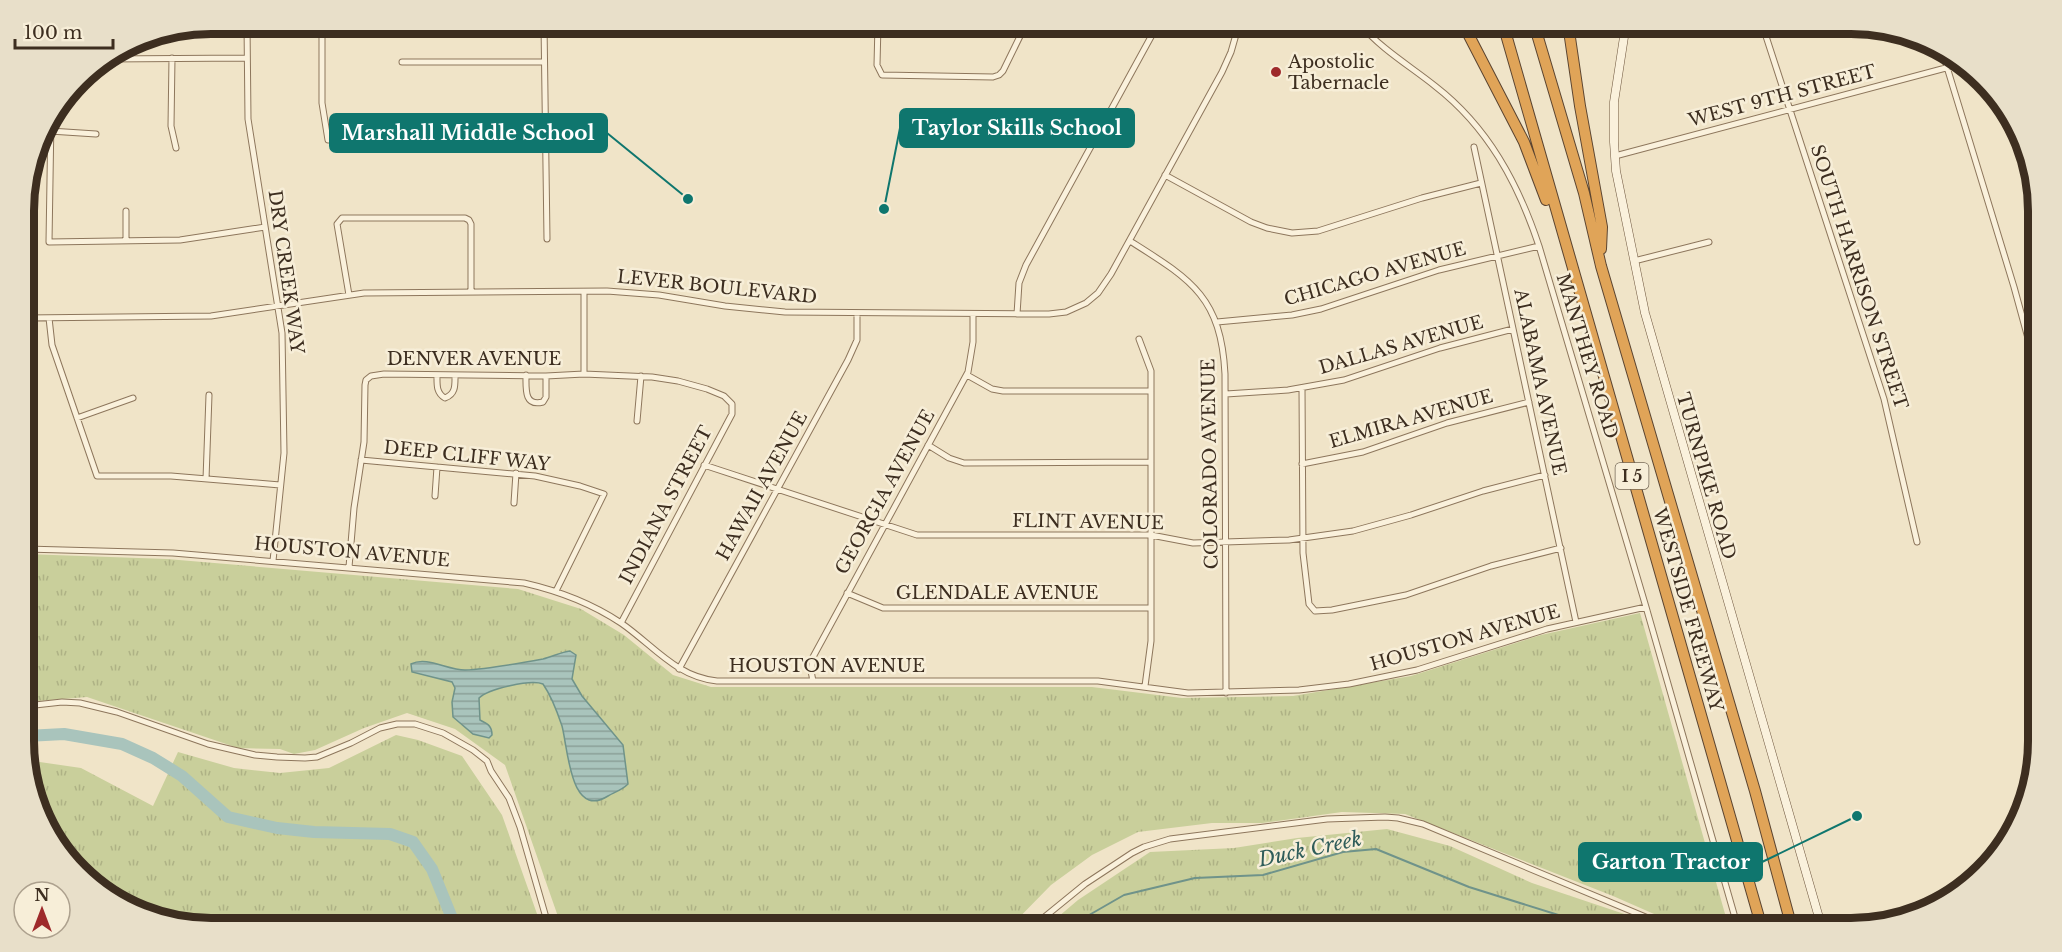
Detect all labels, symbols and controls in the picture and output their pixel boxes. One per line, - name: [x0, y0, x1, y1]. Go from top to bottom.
- scale bar: [15, 12, 112, 50]
- text: 100 m: [24, 22, 82, 44]
- place label: Apostolic Tabernacle: [1287, 51, 1389, 94]
- street label: WEST 9TH STREET: [1685, 60, 1879, 132]
- marker: Apostolic Tabernacle: [1269, 65, 1283, 79]
- callout: Taylor Skills School: [900, 109, 1134, 147]
- callout: Marshall Middle School: [330, 114, 607, 152]
- text: Taylor Skills School: [912, 116, 1122, 140]
- text: Marshall Middle School: [341, 121, 595, 145]
- street label: SOUTH HARRISON STREET: [1806, 142, 1912, 413]
- street label: DRY CREEK WAY: [264, 189, 309, 356]
- street label: CHICAGO AVENUE: [1282, 238, 1468, 310]
- street label: LEVER BOULEVARD: [616, 266, 818, 308]
- street label: MANTHEY ROAD: [1551, 271, 1623, 441]
- street label: ALABAMA AVENUE: [1509, 286, 1571, 477]
- street label: DALLAS AVENUE: [1316, 311, 1486, 379]
- street label: DENVER AVENUE: [387, 348, 561, 370]
- street label: COLORADO AVENUE: [1197, 358, 1223, 570]
- street label: ELMIRA AVENUE: [1326, 385, 1496, 453]
- street label: TURNPIKE ROAD: [1672, 390, 1740, 562]
- street label: GEORGIA AVENUE: [831, 406, 939, 578]
- street label: HAWAII AVENUE: [712, 408, 812, 564]
- street label: INDIANA STREET: [615, 422, 717, 588]
- street label: DEEP CLIFF WAY: [383, 436, 552, 476]
- road number: I 5: [1616, 463, 1648, 489]
- street label: WESTSIDE FREEWAY: [1648, 504, 1728, 715]
- street label: FLINT AVENUE: [1012, 510, 1164, 534]
- street label: HOUSTON AVENUE: [253, 532, 451, 572]
- street label: GLENDALE AVENUE: [896, 582, 1098, 604]
- street label: HOUSTON AVENUE: [1368, 600, 1562, 676]
- street label: HOUSTON AVENUE: [729, 655, 925, 677]
- water label: Duck Creek: [1255, 826, 1364, 872]
- callout: Garton Tractor: [1579, 843, 1762, 881]
- text: Garton Tractor: [1592, 850, 1750, 874]
- north arrow: [12, 880, 72, 940]
- text: N: [34, 885, 50, 905]

